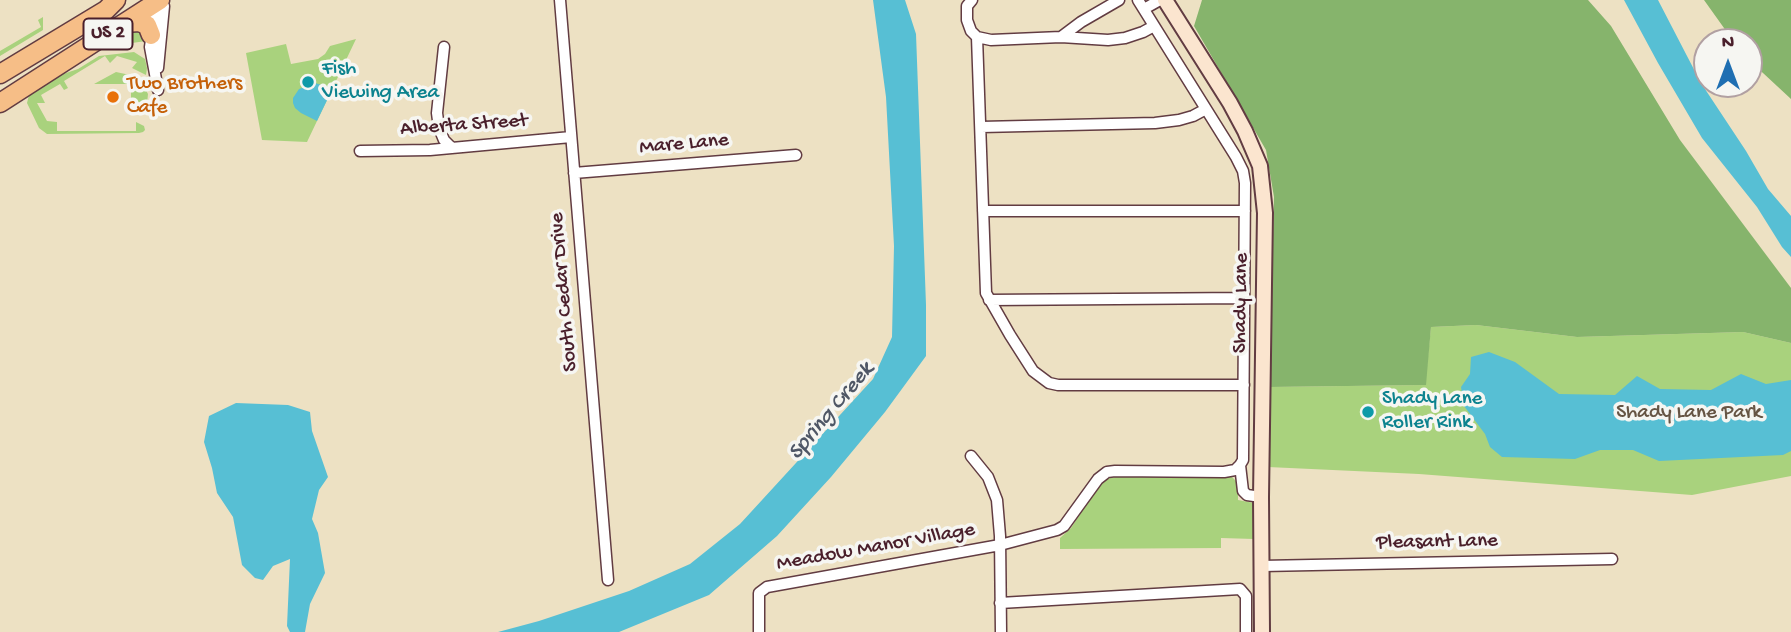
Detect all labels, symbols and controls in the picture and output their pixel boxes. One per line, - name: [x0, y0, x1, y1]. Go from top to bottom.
- road number: US 2: [84, 18, 132, 50]
- north arrow: [1693, 28, 1763, 98]
- text: N: [1722, 32, 1734, 55]
- place label: Fish Viewing Area: [322, 57, 439, 107]
- place label: Two Brothers Cafe: [127, 72, 242, 122]
- marker: Fish Viewing Area: [300, 74, 316, 90]
- marker: Two Brothers Cafe: [105, 89, 121, 105]
- street label: Alberta Street: [399, 109, 529, 143]
- street label: Mare Lane: [638, 129, 730, 161]
- street label: South Cedar Drive: [545, 211, 585, 373]
- street label: Shady Lane: [1229, 253, 1255, 353]
- water label: Spring Creek: [783, 357, 881, 467]
- place label: Shady Lane Roller Rink: [1382, 387, 1482, 437]
- park label: Shady Lane Park: [1616, 401, 1762, 427]
- marker: Shady Lane Roller Rink: [1360, 404, 1376, 420]
- street label: Meadow Manor Village: [775, 518, 977, 578]
- street label: Pleasant Lane: [1376, 529, 1498, 557]

